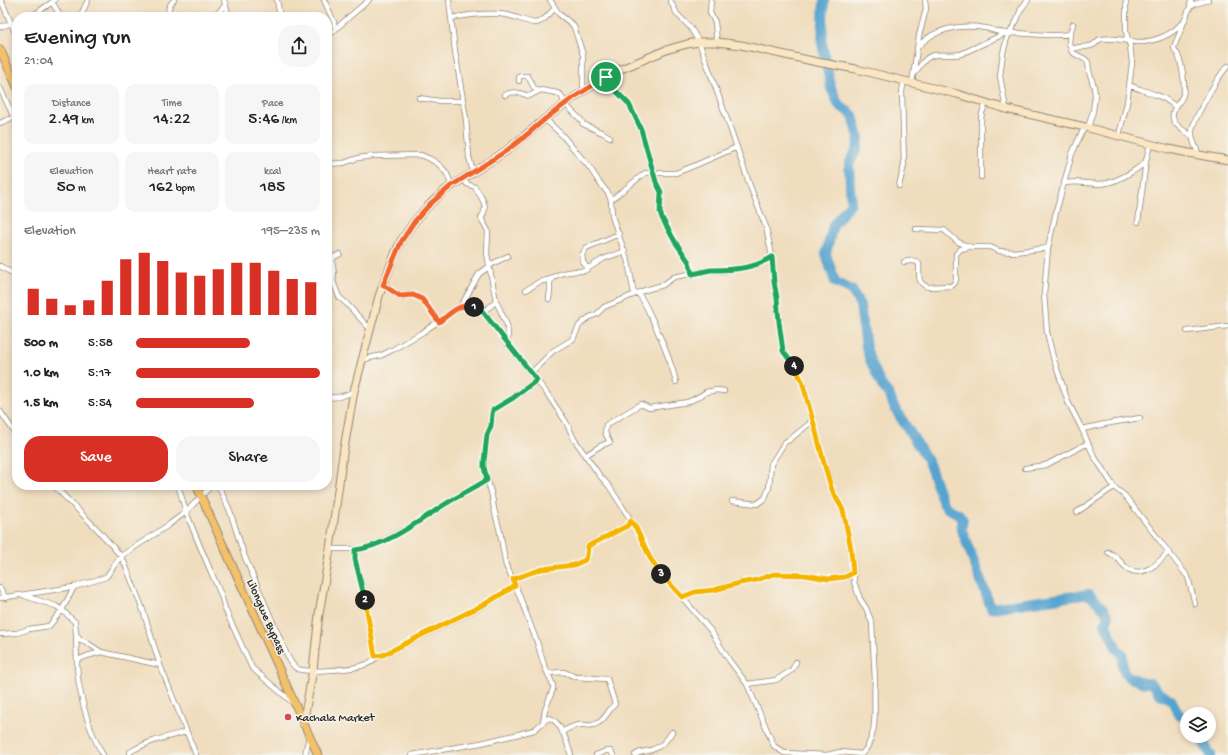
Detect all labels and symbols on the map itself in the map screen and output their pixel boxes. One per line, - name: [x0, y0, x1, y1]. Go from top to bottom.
- pin: [589, 60, 623, 94]
- pin: 1: [464, 297, 484, 317]
- pin: 4: [784, 356, 804, 376]
- pin: 3: [651, 564, 671, 584]
- street label: Lilongwe Bypass: [242, 577, 288, 657]
- pin: 2: [355, 590, 375, 610]
- marker: Kachala Market: [283, 712, 293, 722]
- place label: Kachala Market: [296, 712, 375, 726]

